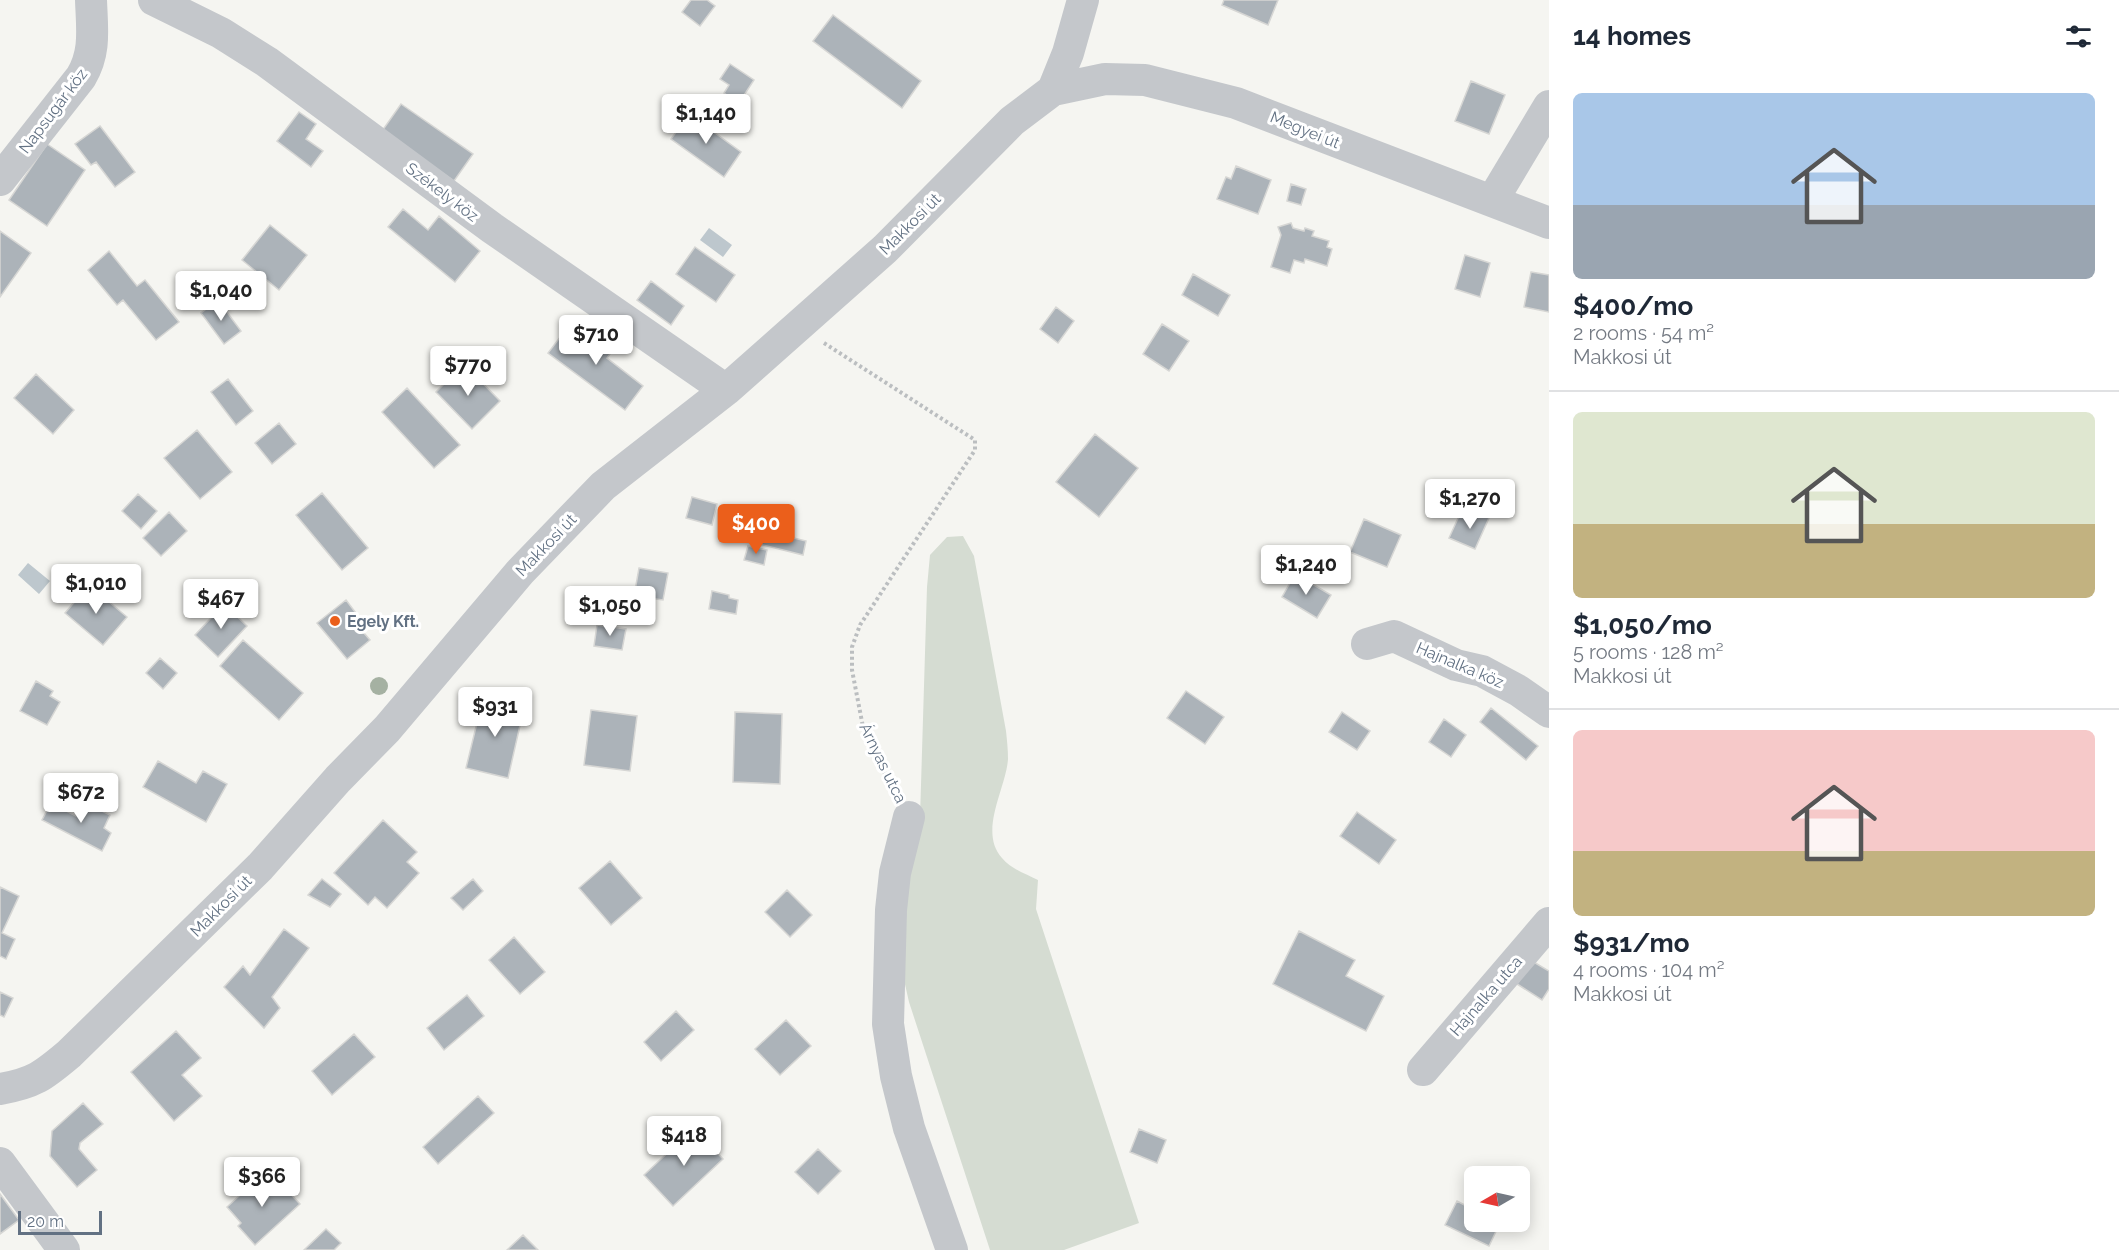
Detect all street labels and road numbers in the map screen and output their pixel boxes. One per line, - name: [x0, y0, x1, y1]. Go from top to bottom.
- street label: Napsugár köz: [15, 65, 91, 157]
- street label: Megyei út: [1267, 107, 1343, 153]
- street label: Székely köz: [402, 159, 482, 226]
- street label: Makkosi út: [875, 189, 945, 259]
- street label: Makkosi út: [512, 510, 581, 580]
- street label: Hajnalka köz: [1413, 638, 1507, 692]
- street label: Árnyas utca: [855, 719, 911, 806]
- street label: Makkosi út: [186, 871, 256, 941]
- street label: Hajnalka utca: [1446, 952, 1526, 1040]

